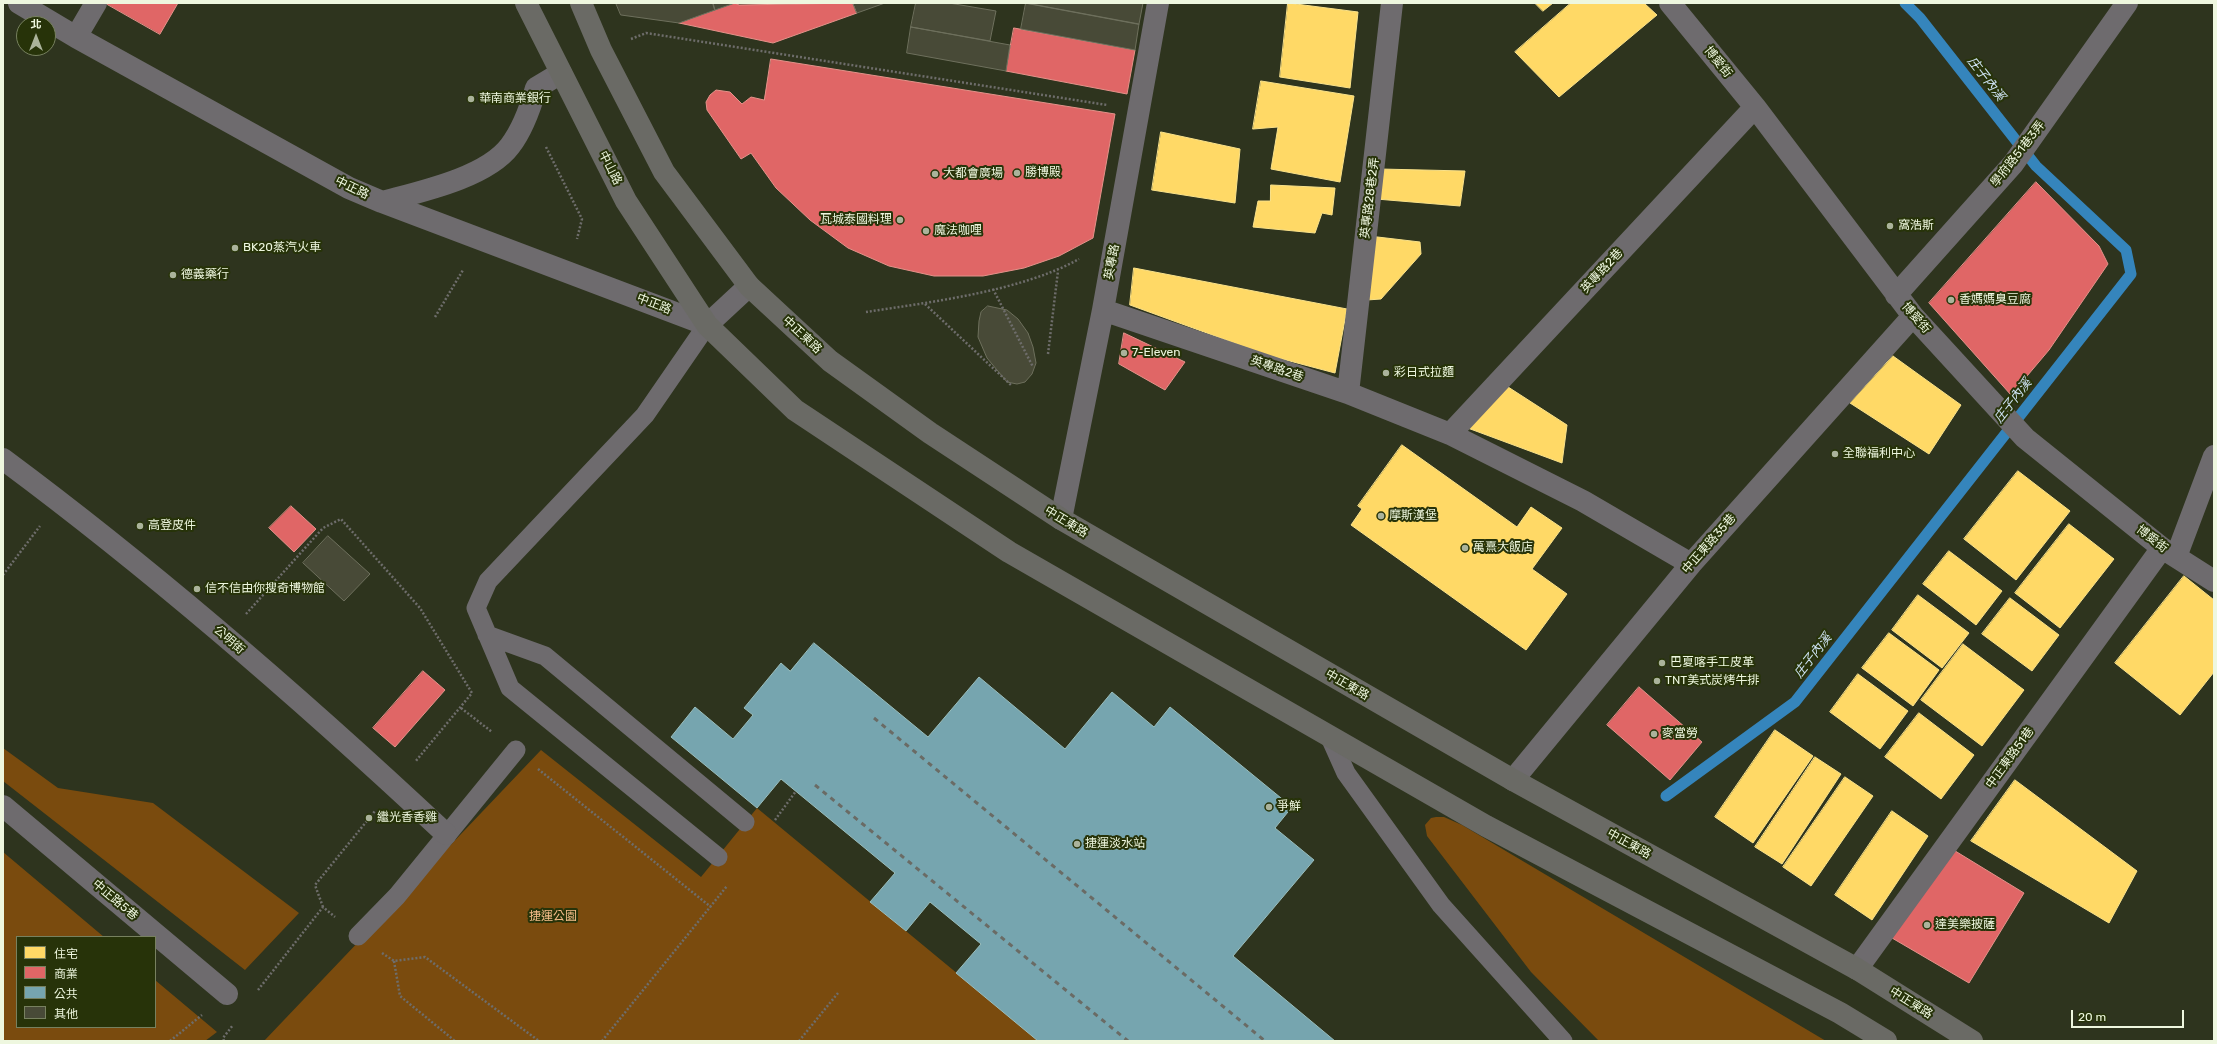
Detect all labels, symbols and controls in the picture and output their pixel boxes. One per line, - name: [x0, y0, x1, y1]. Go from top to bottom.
- north arrow: [16, 16, 56, 56]
- text: 北: [31, 18, 42, 31]
- street label: 博愛街: [1701, 43, 1735, 81]
- water label: 庄子內溪: [1964, 54, 2008, 104]
- place label: 華南商業銀行: [479, 92, 551, 106]
- marker: 華南商業銀行: [466, 94, 476, 104]
- street label: 學府路51巷3弄: [1988, 118, 2048, 190]
- street label: 中山路: [595, 149, 625, 187]
- street label: 英專路28巷2弄: [1358, 157, 1382, 239]
- place label: 勝博殿: [1025, 166, 1061, 180]
- place label: 大都會廣場: [943, 167, 1003, 181]
- marker: 勝博殿: [1012, 168, 1022, 178]
- marker: 大都會廣場: [930, 169, 940, 179]
- street label: 中正路: [333, 174, 371, 202]
- place label: 瓦城泰國料理: [820, 213, 892, 227]
- marker: 瓦城泰國料理: [895, 215, 905, 225]
- place label: 窩浩斯: [1898, 219, 1934, 233]
- marker: 窩浩斯: [1885, 221, 1895, 231]
- place label: 魔法咖哩: [934, 224, 982, 238]
- marker: 魔法咖哩: [921, 226, 931, 236]
- place label: BK20蒸汽火車: [243, 241, 321, 255]
- marker: BK20蒸汽火車: [230, 243, 240, 253]
- street label: 英專路: [1102, 243, 1122, 281]
- street label: 英專路2巷: [1578, 246, 1626, 296]
- place label: 德義藥行: [181, 268, 229, 282]
- marker: 德義藥行: [168, 270, 178, 280]
- street label: 中正路: [635, 291, 673, 317]
- place label: 香媽媽臭豆腐: [1959, 293, 2031, 307]
- marker: 香媽媽臭豆腐: [1946, 295, 1956, 305]
- street label: 博愛街: [1899, 300, 1933, 336]
- street label: 中正東路: [780, 313, 824, 357]
- place label: 7-Eleven: [1132, 346, 1181, 360]
- marker: 7-Eleven: [1119, 348, 1129, 358]
- street label: 英專路2巷: [1249, 353, 1305, 385]
- place label: 彩日式拉麵: [1394, 366, 1454, 380]
- marker: 彩日式拉麵: [1381, 368, 1391, 378]
- water label: 庄子內溪: [1991, 376, 2035, 426]
- place label: 全聯福利中心: [1843, 447, 1915, 461]
- marker: 全聯福利中心: [1830, 449, 1840, 459]
- street label: 中正東路: [1042, 503, 1090, 541]
- place label: 摩斯漢堡: [1389, 509, 1437, 523]
- marker: 摩斯漢堡: [1376, 511, 1386, 521]
- street label: 中正東路35巷: [1679, 511, 1739, 577]
- place label: 高登皮件: [148, 519, 196, 533]
- marker: 高登皮件: [135, 521, 145, 531]
- street label: 博愛街: [2133, 522, 2171, 556]
- place label: 萬熹大飯店: [1473, 541, 1533, 555]
- marker: 萬熹大飯店: [1460, 543, 1470, 553]
- place label: 信不信由你搜奇博物館: [205, 582, 325, 596]
- marker: 信不信由你搜奇博物館: [192, 584, 202, 594]
- street label: 公明街: [211, 623, 247, 657]
- water label: 庄子內溪: [1791, 631, 1835, 681]
- place label: 巴夏喀手工皮革: [1670, 656, 1754, 670]
- marker: 巴夏喀手工皮革: [1657, 658, 1667, 668]
- street label: 中正東路: [1323, 667, 1371, 703]
- place label: TNT美式炭烤牛排: [1665, 674, 1759, 688]
- marker: TNT美式炭烤牛排: [1652, 676, 1662, 686]
- street label: 中正東路51巷: [1983, 725, 2037, 791]
- place label: 麥當勞: [1662, 727, 1698, 741]
- marker: 麥當勞: [1649, 729, 1659, 739]
- place label: 爭鮮: [1277, 800, 1301, 814]
- marker: 爭鮮: [1264, 802, 1274, 812]
- place label: 繼光香香雞: [377, 811, 437, 825]
- marker: 繼光香香雞: [364, 813, 374, 823]
- street label: 中正東路: [1605, 826, 1653, 862]
- place label: 捷運淡水站: [1085, 837, 1145, 851]
- marker: 捷運淡水站: [1072, 839, 1082, 849]
- street label: 中正路5巷: [89, 877, 141, 923]
- park label: 捷運公園: [529, 910, 577, 924]
- place label: 達美樂披薩: [1935, 918, 1995, 932]
- marker: 達美樂披薩: [1922, 920, 1932, 930]
- legend: [16, 936, 156, 1028]
- text: 住宅: [54, 947, 78, 961]
- text: 商業: [54, 967, 78, 981]
- street label: 中正東路: [1887, 984, 1935, 1022]
- text: 公共: [54, 987, 78, 1001]
- scale bar: [2073, 1002, 2186, 1028]
- text: 其他: [54, 1007, 78, 1021]
- text: 20 m: [2078, 1010, 2106, 1024]

